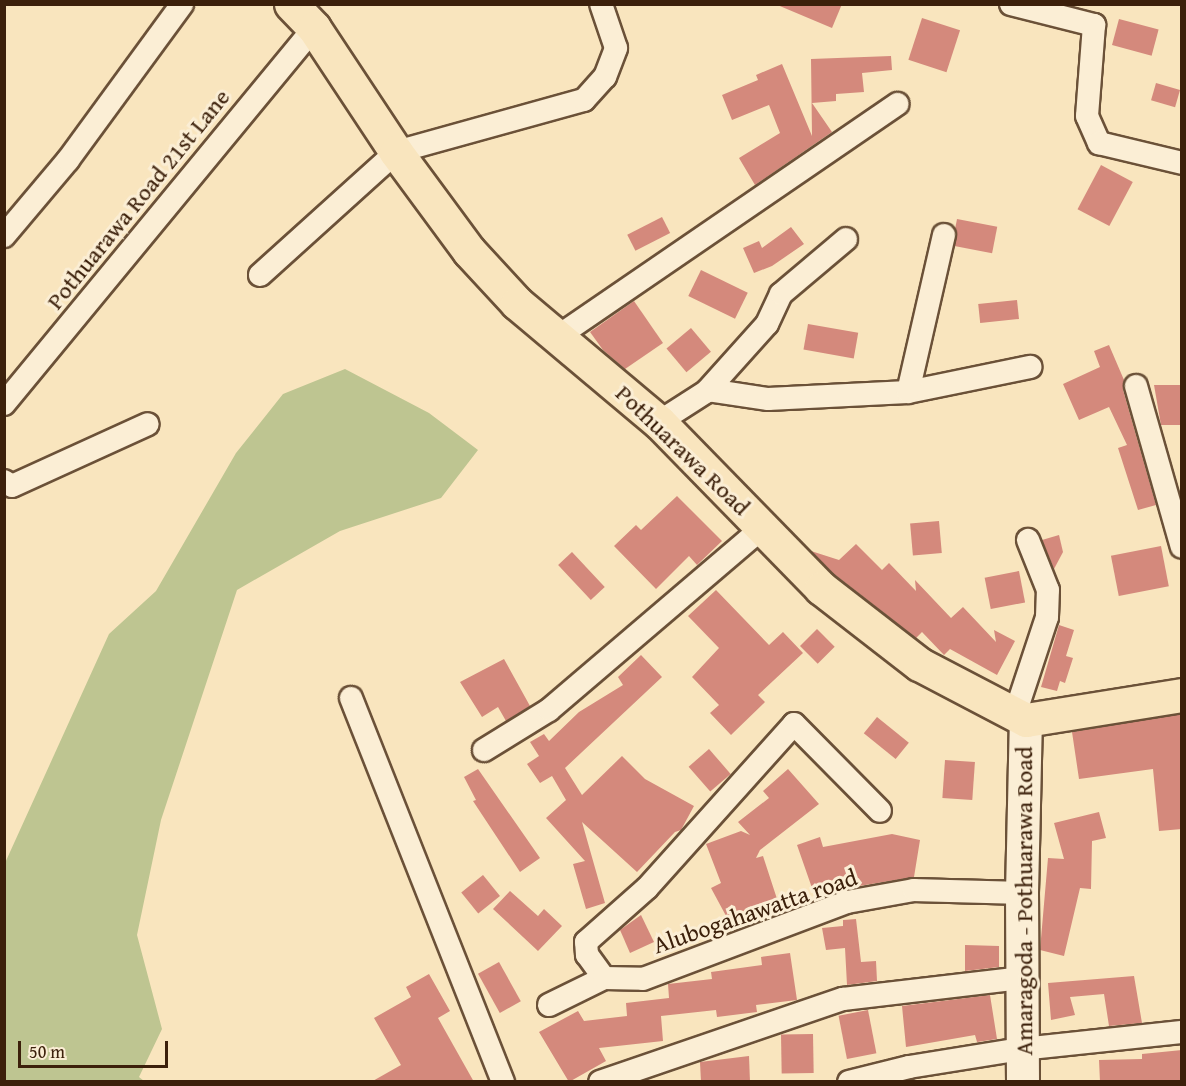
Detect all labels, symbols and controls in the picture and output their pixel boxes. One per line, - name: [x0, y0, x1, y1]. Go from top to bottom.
- street label: Pothuarawa Road 21st Lane: [40, 83, 236, 315]
- street label: Pothuarawa Road: [610, 379, 756, 521]
- street label: Amaragoda - Pothuarawa Road: [1010, 746, 1038, 1056]
- street label: Alubogahawatta road: [649, 863, 861, 959]
- scale bar: [21, 1029, 171, 1067]
- text: 50 m: [29, 1038, 65, 1065]

